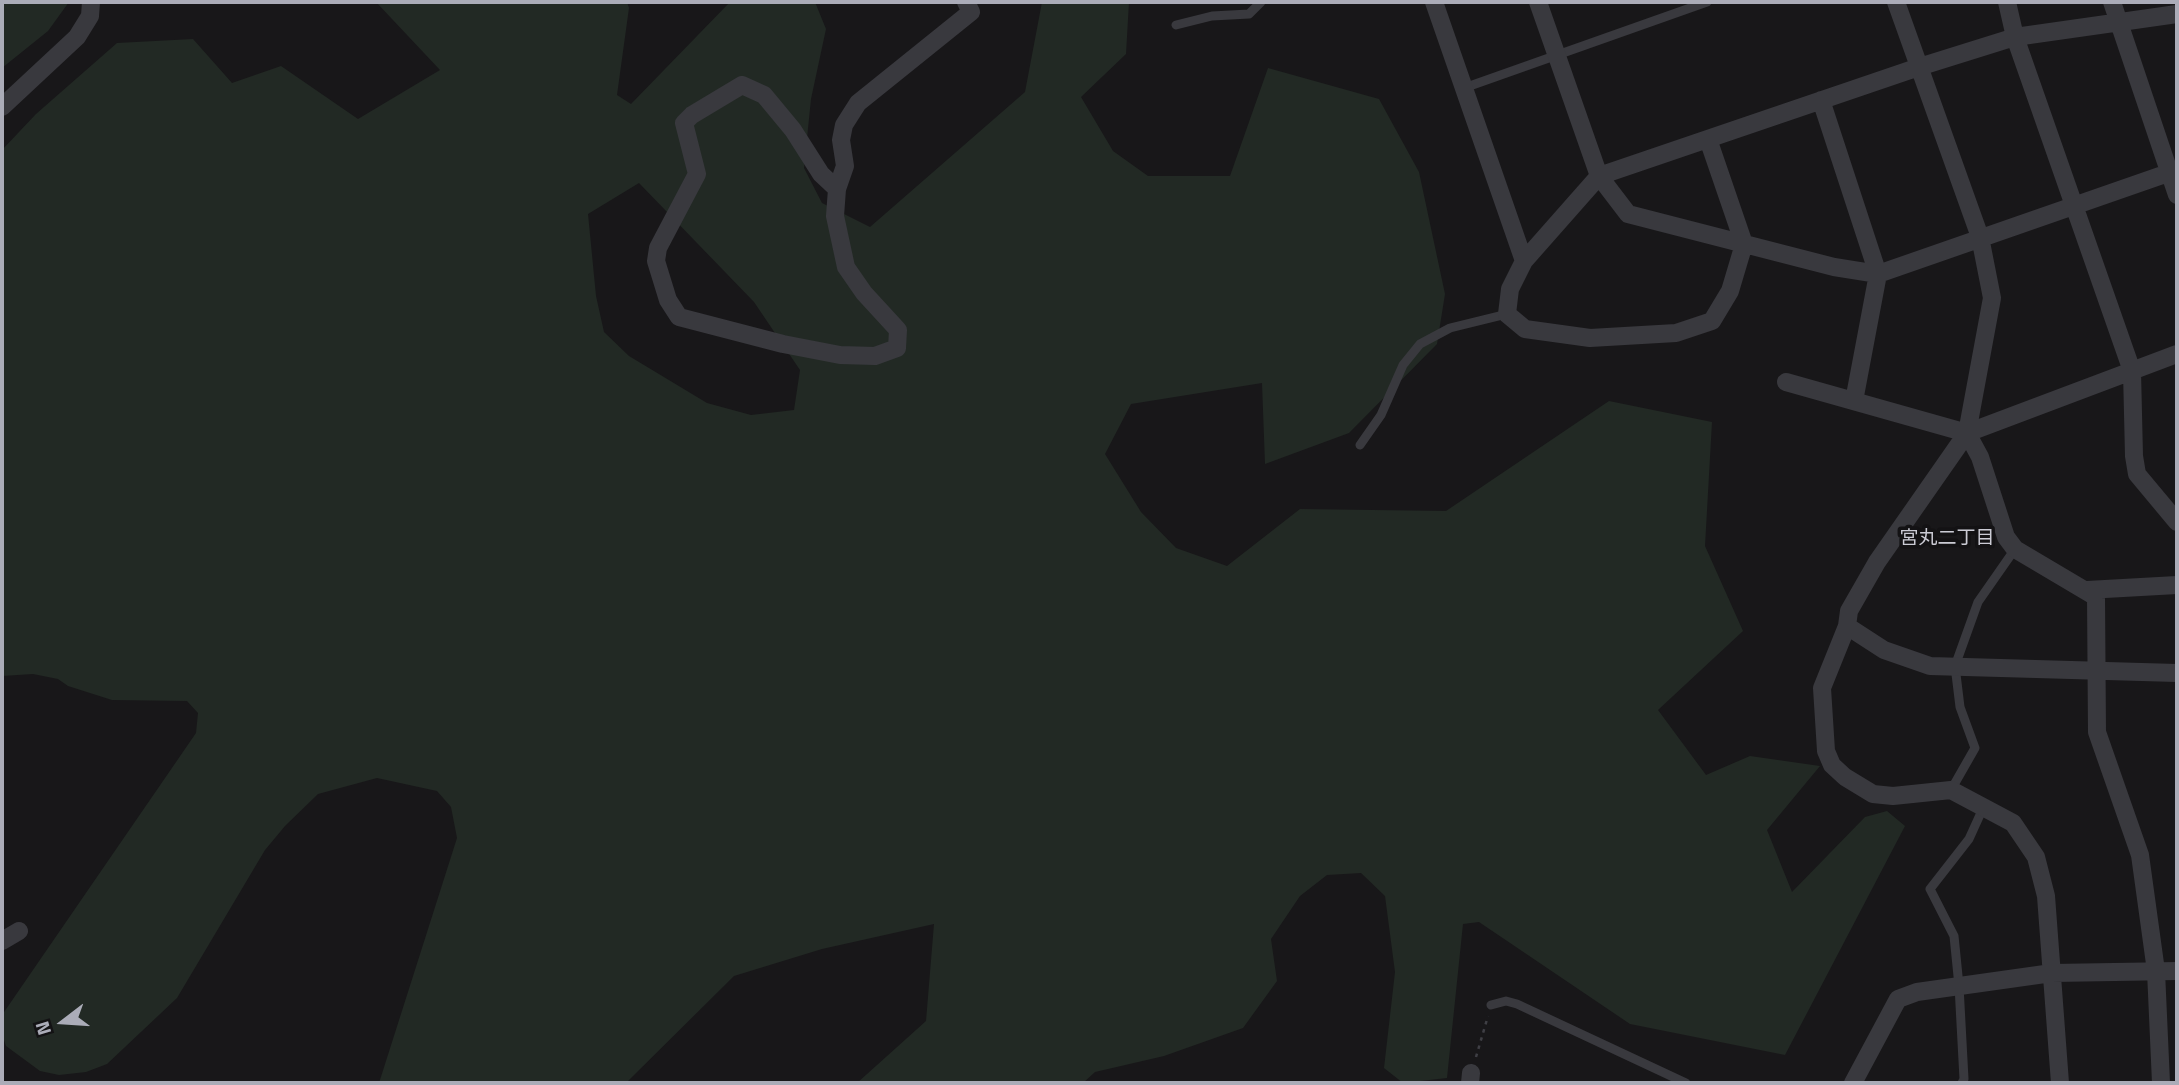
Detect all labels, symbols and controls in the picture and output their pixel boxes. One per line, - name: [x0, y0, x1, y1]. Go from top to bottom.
- district label: 宮丸二丁目: [1900, 528, 1994, 550]
- north arrow: [28, 987, 98, 1057]
- text: N: [27, 1018, 58, 1039]

